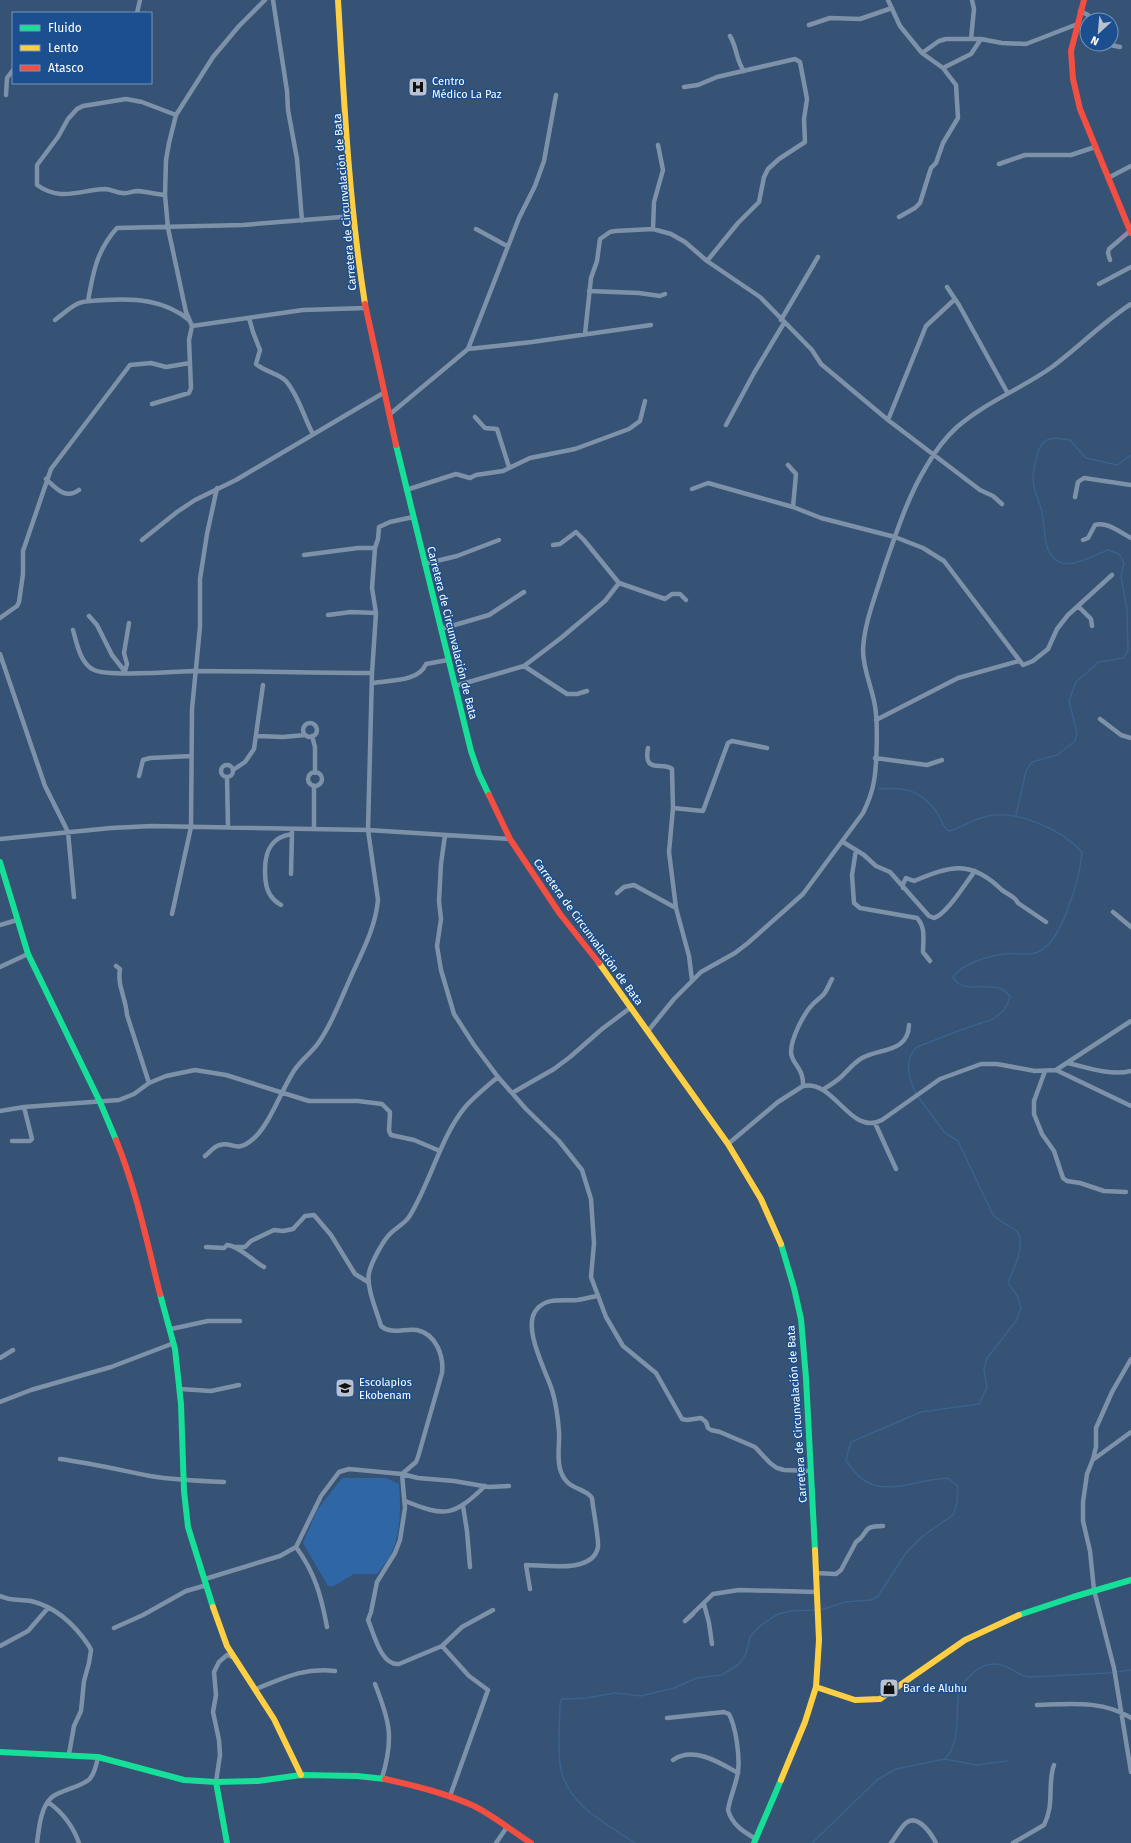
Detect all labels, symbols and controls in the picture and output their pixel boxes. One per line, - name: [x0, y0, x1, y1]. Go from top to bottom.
- legend: [12, 12, 152, 84]
- north arrow: [1079, 12, 1119, 52]
- text: Fluido: [48, 21, 82, 35]
- text: N: [1089, 33, 1101, 48]
- text: Lento: [48, 41, 78, 55]
- text: Atasco: [48, 61, 84, 75]
- place label: Centro Médico La Paz: [432, 75, 502, 101]
- hospital icon: Centro Médico La Paz: [407, 76, 429, 98]
- street label: Carretera de Circunvalación de Bata: [331, 113, 359, 291]
- street label: Carretera de Circunvalación de Bata: [424, 545, 480, 721]
- street label: Carretera de Circunvalación de Bata: [530, 856, 646, 1008]
- street label: Carretera de Circunvalación de Bata: [784, 1325, 810, 1503]
- place label: Escolapios Ekobenam: [359, 1376, 412, 1402]
- school or university icon: Escolapios Ekobenam: [334, 1377, 356, 1399]
- shop icon: Bar de Aluhu: [878, 1677, 900, 1699]
- place label: Bar de Aluhu: [903, 1682, 967, 1695]

